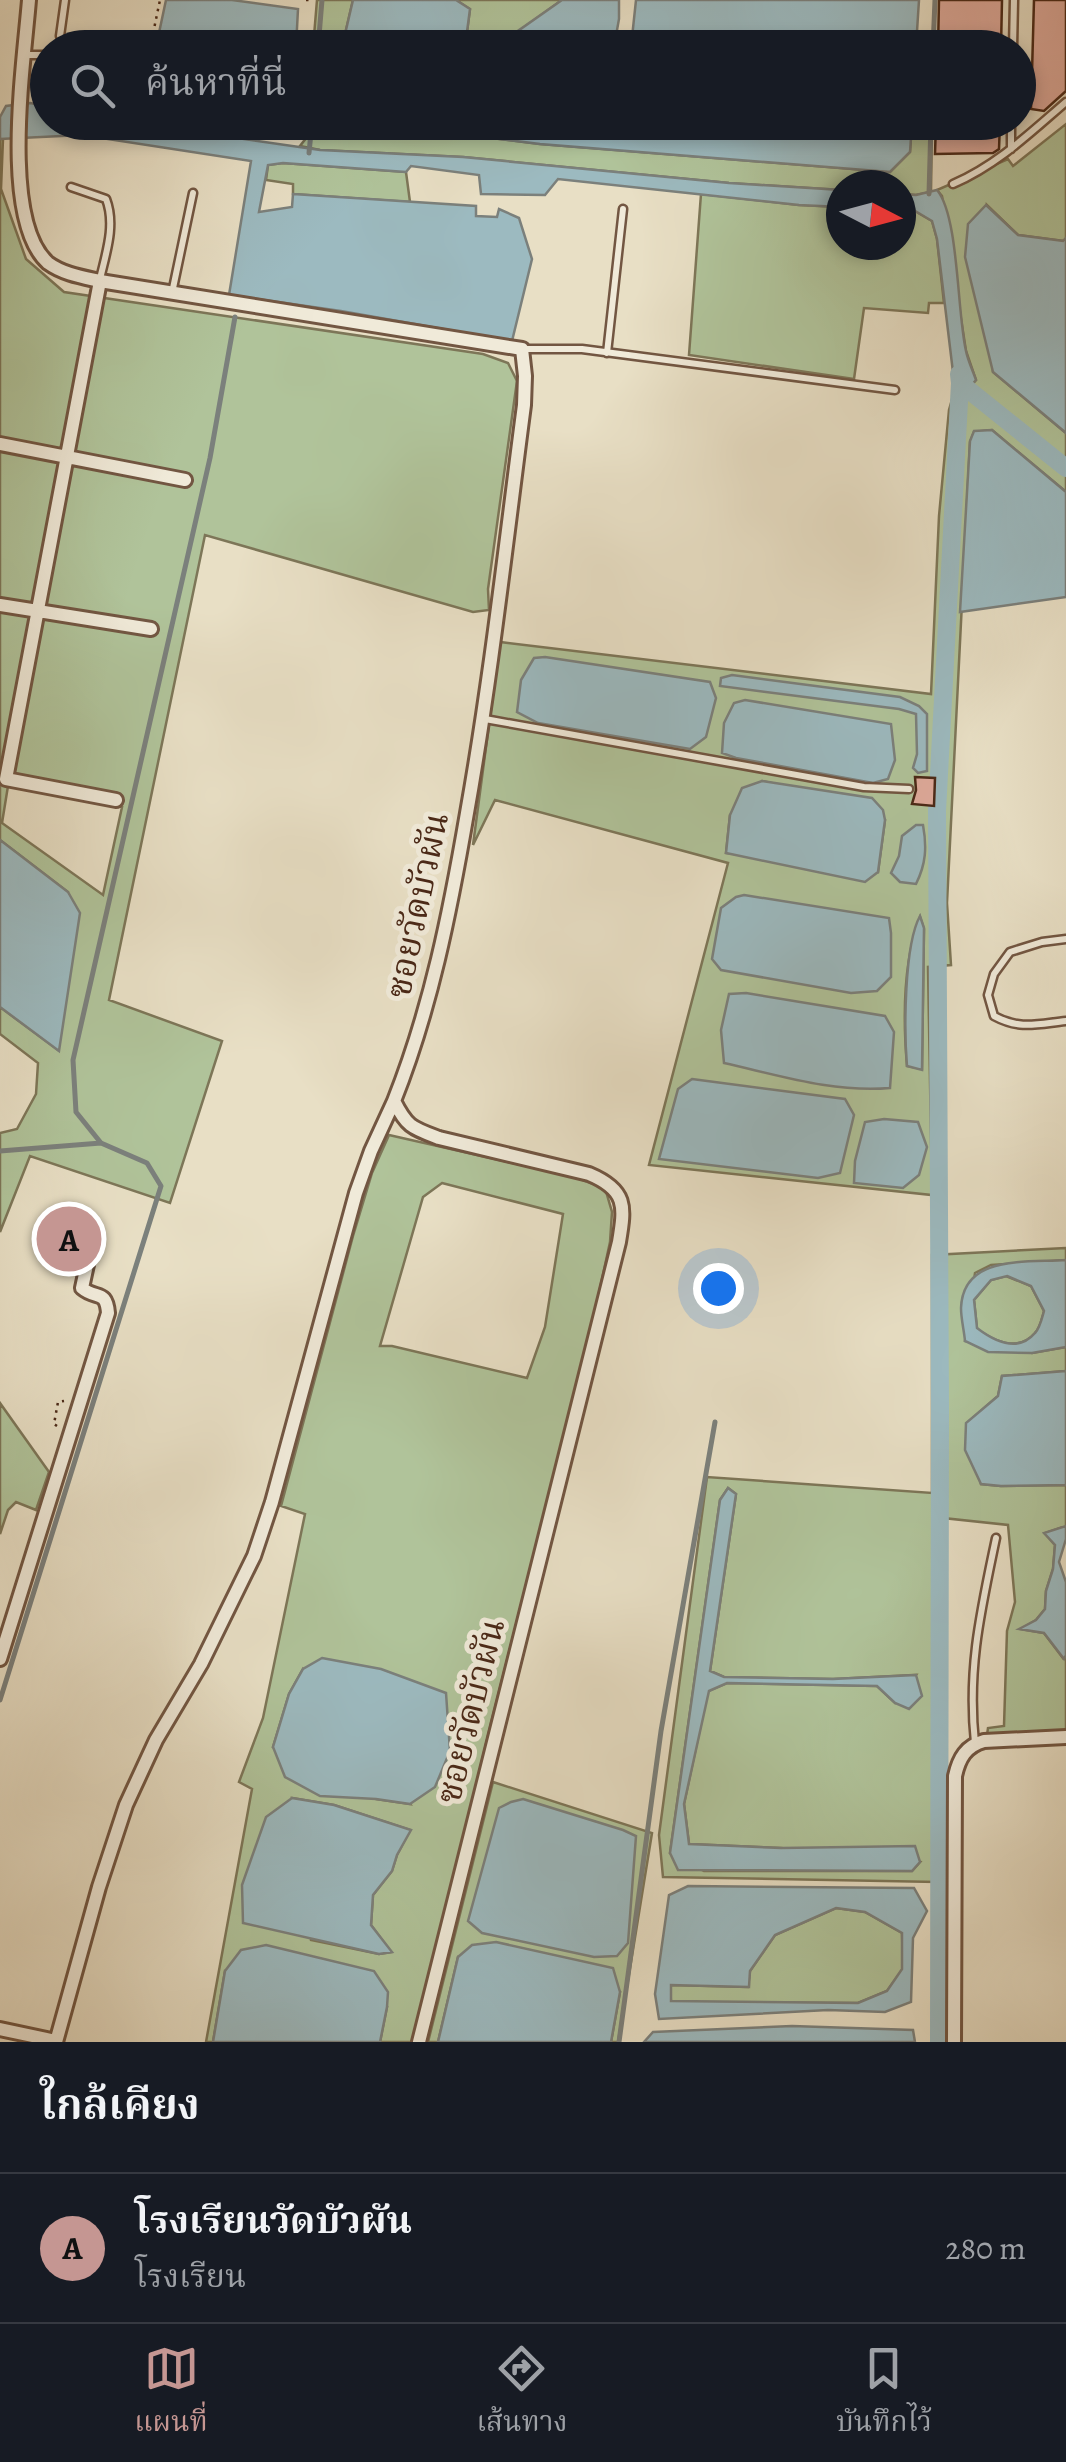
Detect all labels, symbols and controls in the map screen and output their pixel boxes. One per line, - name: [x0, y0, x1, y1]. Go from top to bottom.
- search box: [30, 30, 1036, 140]
- text: ค้นหาที่นี่: [145, 56, 286, 108]
- icon: search: [65, 58, 120, 113]
- north arrow: [826, 170, 916, 260]
- street label: ซอยวัดบัวผัน: [374, 808, 460, 1002]
- pin: A: [36, 1202, 102, 1276]
- your location: [693, 1263, 744, 1314]
- street label: ซอยวัดบัวผัน: [424, 1613, 516, 1809]
- text: ใกล้เคียง: [40, 2076, 200, 2133]
- text: โรงเรียนวัดบัวผัน: [135, 2194, 412, 2246]
- text: A: [62, 2226, 83, 2270]
- text: 280 m: [945, 2226, 1026, 2270]
- text: โรงเรียน: [135, 2254, 246, 2298]
- tab: แผนที่: [134, 2341, 208, 2446]
- tab: เส้นทาง: [476, 2341, 568, 2446]
- tab: บันทึกไว้: [836, 2341, 932, 2446]

